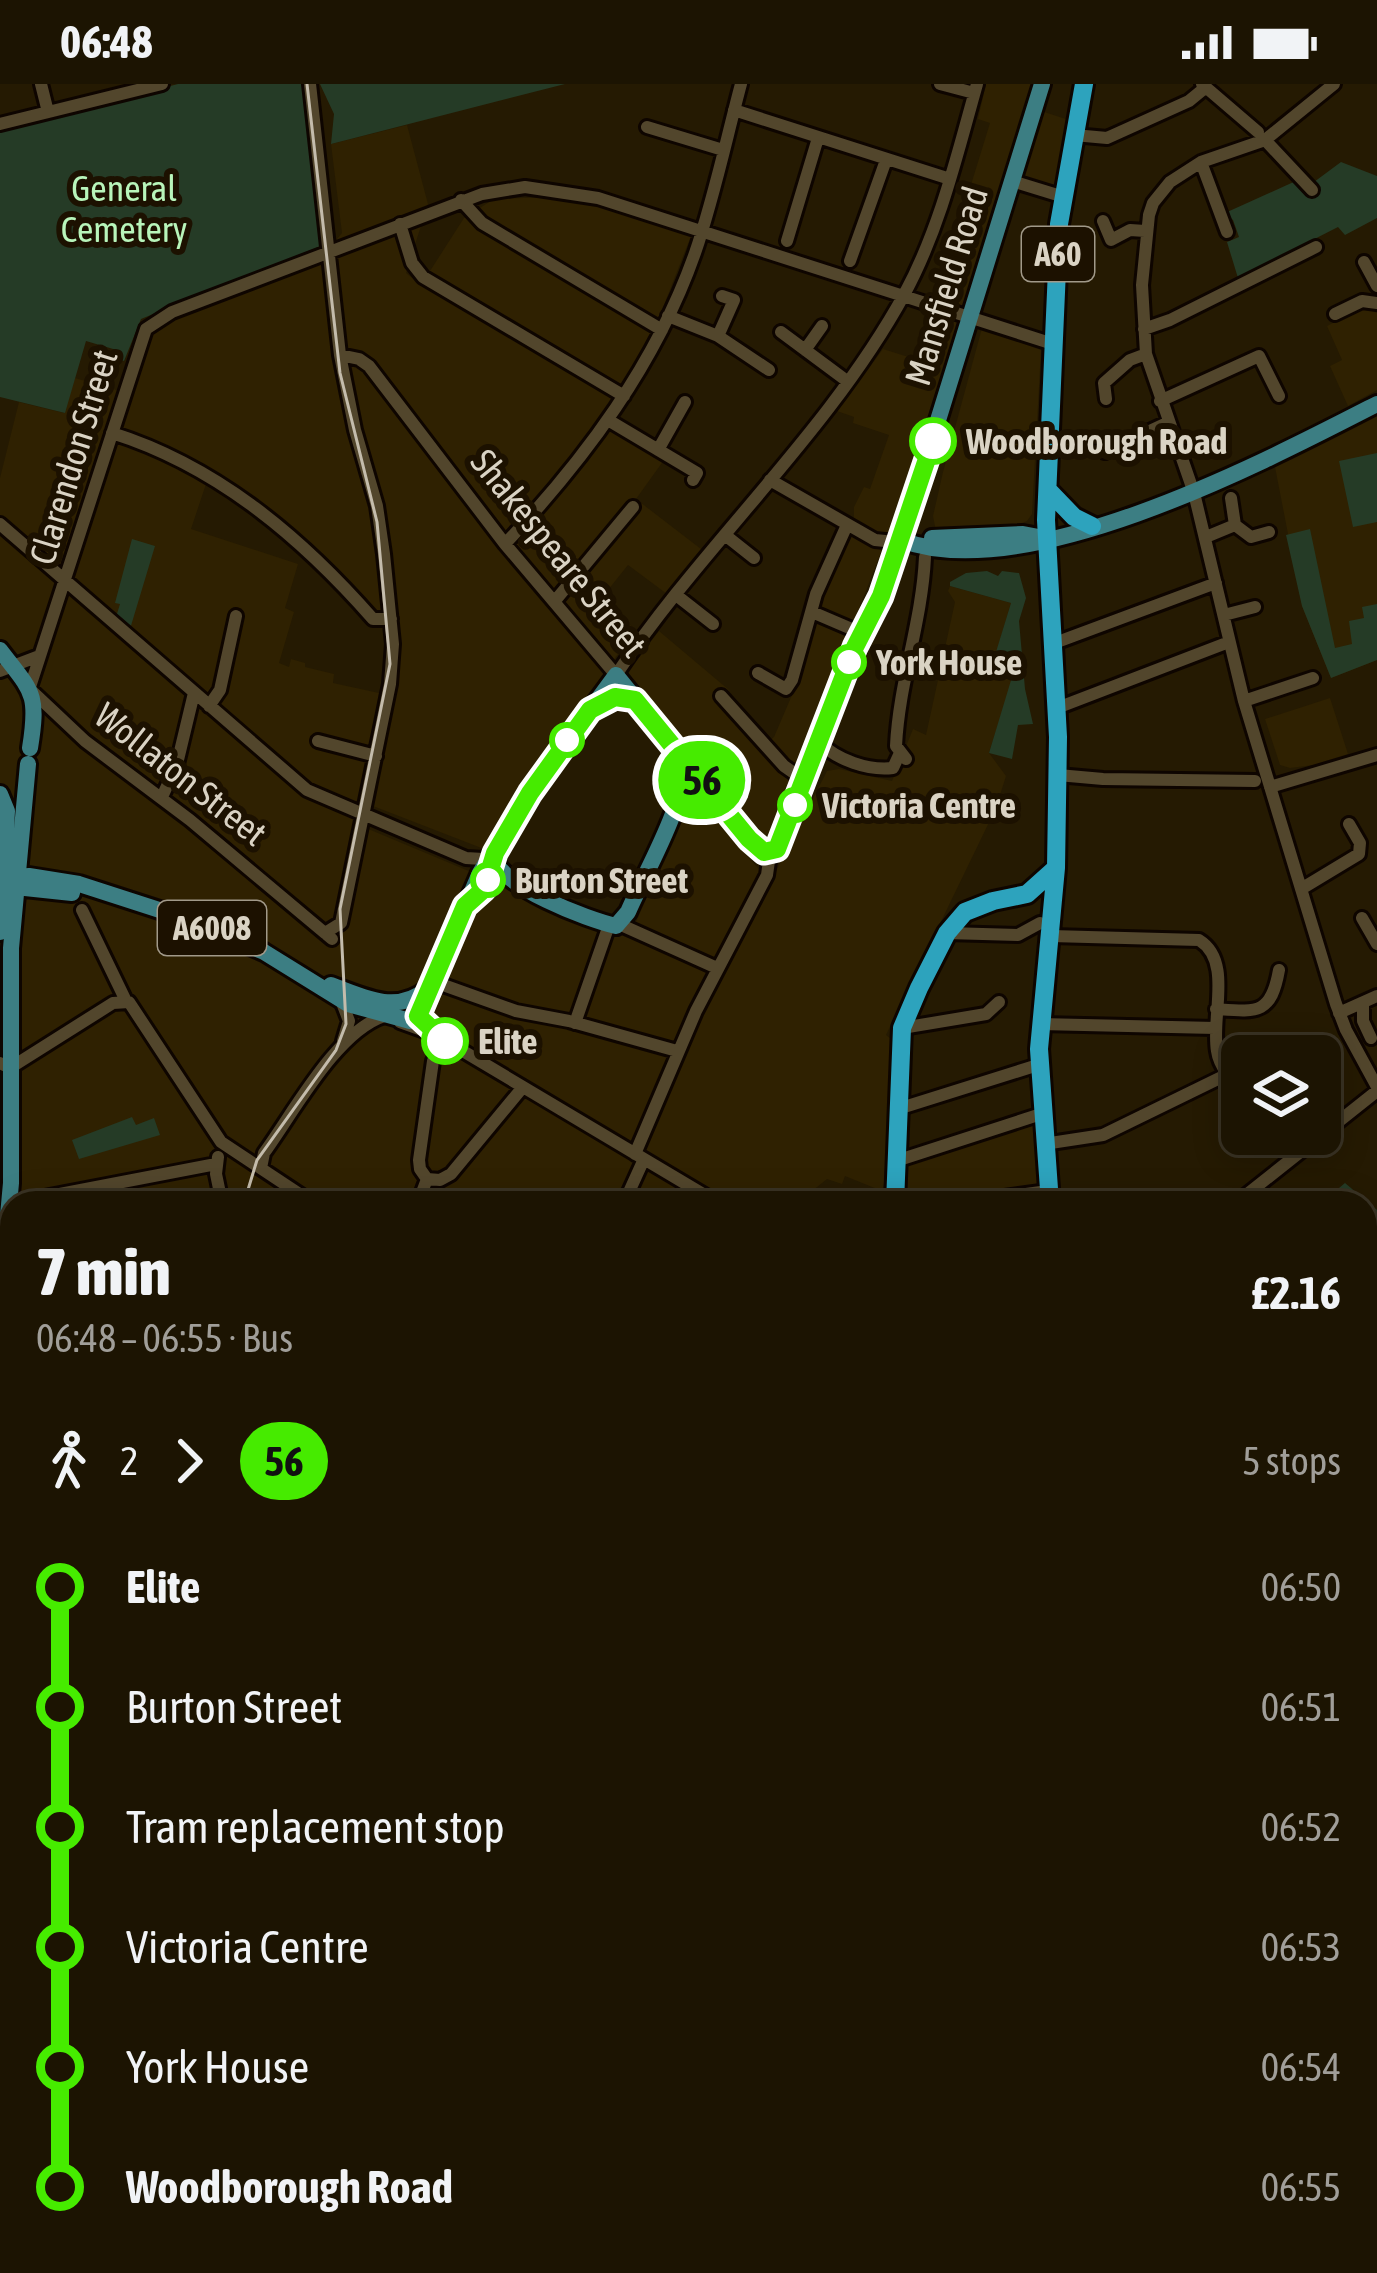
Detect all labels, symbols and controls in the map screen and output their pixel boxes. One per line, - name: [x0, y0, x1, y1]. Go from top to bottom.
- text: 06:48: [60, 16, 153, 68]
- park label: General Cemetery: [61, 167, 187, 250]
- street label: Mansfield Road: [896, 182, 996, 390]
- road number: A60: [1022, 227, 1094, 281]
- street label: Clarendon Street: [20, 345, 126, 569]
- marker: Woodborough Road: [911, 419, 955, 463]
- place label: Woodborough Road: [965, 420, 1227, 462]
- street label: Shakespeare Street: [463, 441, 655, 665]
- place label: York House: [875, 641, 1022, 683]
- marker: York House: [833, 646, 865, 678]
- street label: Wollaton Street: [87, 694, 275, 854]
- unlabelled marker: [551, 724, 583, 756]
- line badge: 56: [648, 741, 756, 819]
- text: 56: [682, 756, 722, 804]
- place label: Victoria Centre: [821, 784, 1016, 826]
- marker: Victoria Centre: [779, 789, 811, 821]
- place label: Burton Street: [515, 859, 689, 901]
- marker: Burton Street: [472, 864, 504, 896]
- road number: A6008: [158, 901, 266, 955]
- marker: Elite: [423, 1019, 467, 1063]
- place label: Elite: [478, 1020, 538, 1062]
- map controls: [1221, 1035, 1341, 1155]
- button: layers: [1221, 1035, 1341, 1155]
- text: 7 min: [36, 1233, 171, 1309]
- text: £2.16: [1251, 1267, 1341, 1319]
- text: 06:48 – 06:55 · Bus: [36, 1316, 293, 1360]
- icon: walk: [36, 1428, 102, 1494]
- icon: forward: [156, 1428, 222, 1494]
- text: 56: [264, 1437, 304, 1485]
- text: 2: [120, 1439, 138, 1483]
- text: 5 stops: [1242, 1439, 1341, 1483]
- text: Elite: [126, 1561, 200, 1613]
- text: 06:50: [1261, 1565, 1341, 1609]
- text: Burton Street: [126, 1681, 342, 1733]
- text: 06:51: [1261, 1685, 1341, 1729]
- text: Tram replacement stop: [126, 1801, 505, 1853]
- text: 06:52: [1261, 1805, 1341, 1849]
- text: Victoria Centre: [126, 1921, 369, 1973]
- text: 06:53: [1261, 1925, 1341, 1969]
- text: York House: [126, 2041, 309, 2093]
- text: 06:54: [1261, 2045, 1341, 2089]
- text: Woodborough Road: [126, 2161, 453, 2213]
- text: 06:55: [1261, 2165, 1341, 2209]

